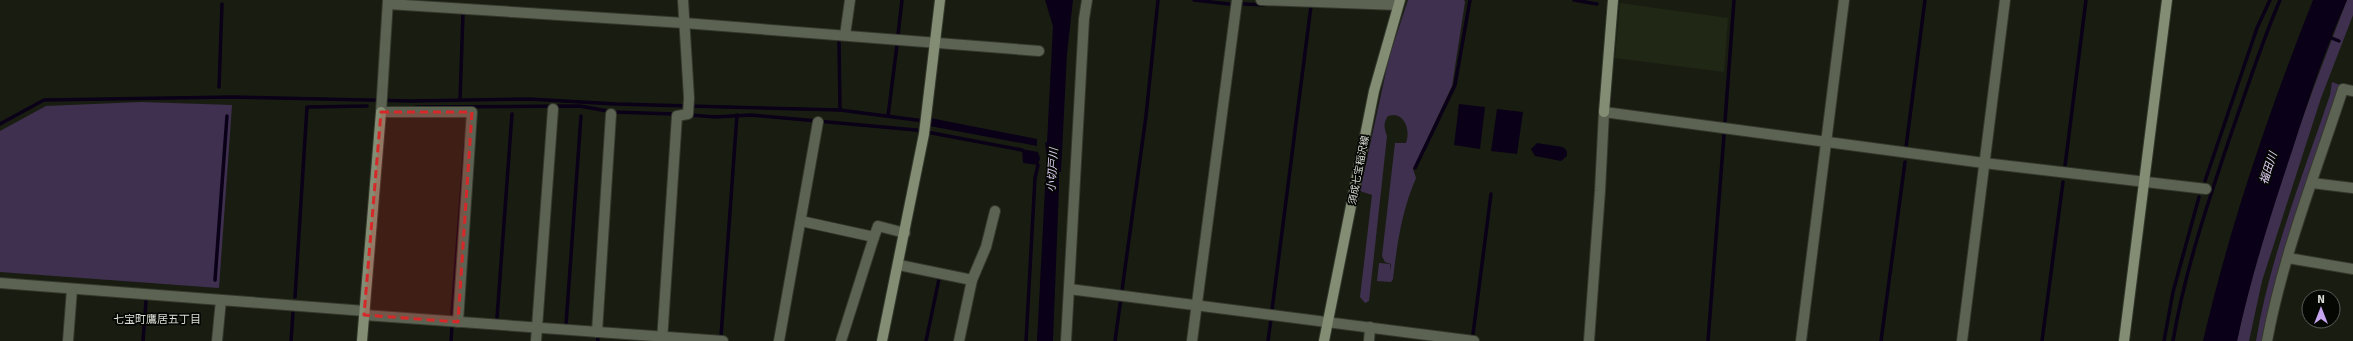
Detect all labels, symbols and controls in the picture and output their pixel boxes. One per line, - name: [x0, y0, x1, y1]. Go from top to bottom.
- street label: 須成七宝稲沢線: [1346, 135, 1372, 206]
- water label: 小切戸川: [1044, 147, 1061, 192]
- water label: 福田川: [2257, 150, 2280, 186]
- north arrow: [2301, 289, 2341, 329]
- text: N: [2317, 293, 2325, 306]
- district label: 七宝町鷹居五丁目: [113, 313, 201, 326]

